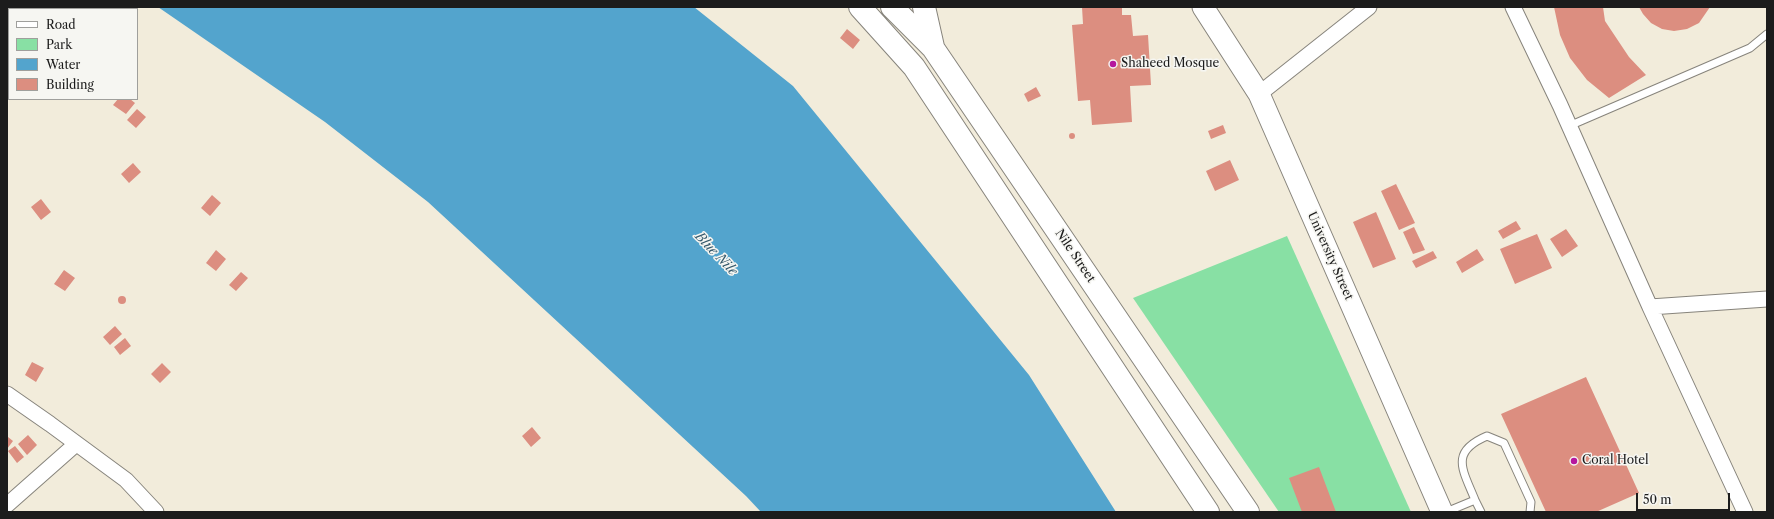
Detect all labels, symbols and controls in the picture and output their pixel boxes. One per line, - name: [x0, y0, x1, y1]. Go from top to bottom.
- legend: [8, 8, 138, 100]
- text: Road: [46, 17, 76, 32]
- text: Park: [46, 37, 72, 52]
- text: Water: [46, 57, 80, 72]
- place label: Shaheed Mosque: [1121, 57, 1219, 71]
- marker: Shaheed Mosque: [1108, 59, 1118, 69]
- text: Building: [46, 77, 94, 92]
- street label: University Street: [1304, 210, 1356, 302]
- street label: Nile Street: [1052, 227, 1098, 285]
- water label: Blue Nile: [691, 229, 741, 279]
- place label: Coral Hotel: [1582, 454, 1649, 468]
- marker: Coral Hotel: [1569, 456, 1579, 466]
- scale bar: [1638, 485, 1732, 511]
- text: 50 m: [1643, 492, 1672, 507]

